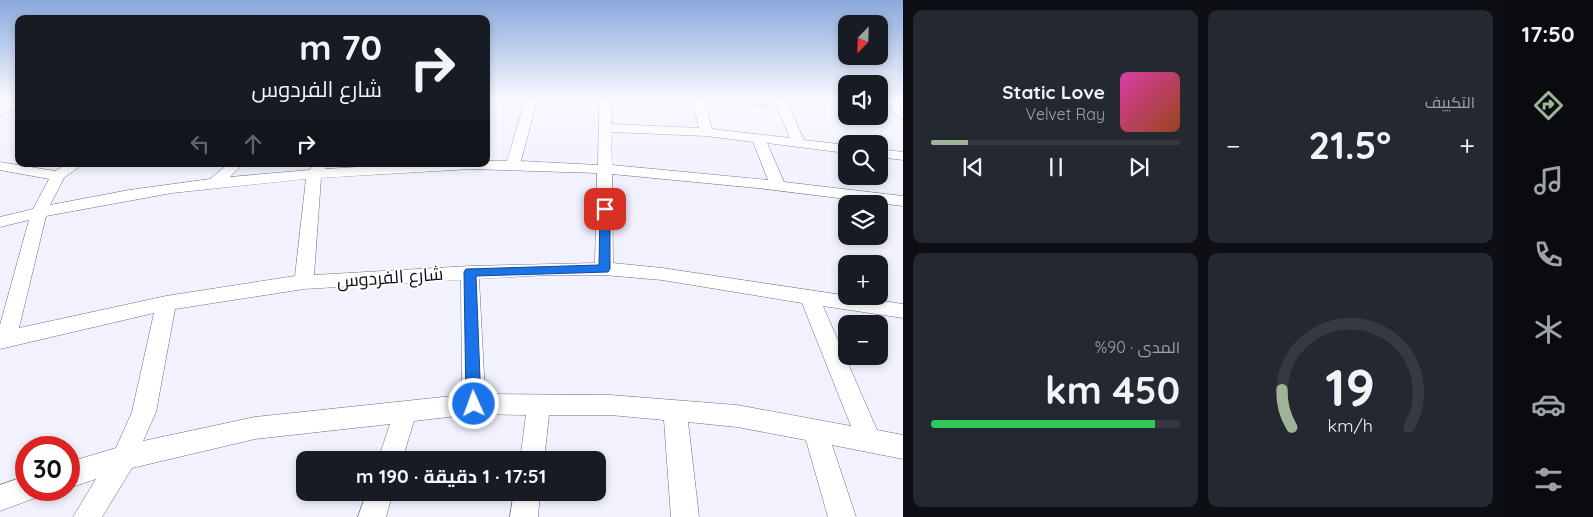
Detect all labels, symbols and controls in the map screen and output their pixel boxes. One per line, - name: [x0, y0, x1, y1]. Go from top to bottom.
- north arrow: [838, 15, 888, 65]
- map controls: [838, 15, 888, 365]
- text: 17:50: [1522, 20, 1574, 48]
- text: 70 m: [299, 25, 382, 69]
- icon: right: [400, 35, 465, 100]
- text: شارع الفردوس: [251, 75, 382, 103]
- button: sound: [838, 75, 888, 125]
- text: Static Love: [1002, 80, 1105, 104]
- icon: directions: [1531, 88, 1566, 123]
- text: التكييف: [1425, 92, 1475, 112]
- text: Velvet Ray: [1026, 104, 1105, 124]
- text: 21.5°: [1309, 121, 1391, 169]
- text: −: [1226, 128, 1241, 163]
- text: +: [1459, 128, 1475, 163]
- icon: left: [186, 130, 214, 158]
- icon: ahead: [239, 130, 267, 158]
- icon: right: [292, 130, 320, 158]
- button: search: [838, 135, 888, 185]
- icon: previous: [959, 153, 987, 181]
- icon: pause: [1042, 153, 1070, 181]
- icon: next: [1125, 153, 1153, 181]
- icon: music: [1531, 163, 1566, 198]
- pin: [584, 188, 626, 230]
- icon: arrive: [591, 195, 619, 223]
- button: layers: [838, 195, 888, 245]
- icon: phone: [1531, 237, 1566, 272]
- button: +: [838, 255, 888, 305]
- street label: شارع الفردوس: [336, 262, 444, 293]
- icon: climate: [1531, 312, 1566, 347]
- button: −: [838, 315, 888, 365]
- text: المدى · 90%: [1095, 337, 1180, 357]
- text: 19: [1326, 354, 1375, 419]
- text: 450 km: [1045, 366, 1180, 414]
- position arrow: [447, 377, 499, 429]
- icon: car: [1531, 387, 1566, 422]
- text: km/h: [1328, 414, 1373, 436]
- speed limit sign: 30: [15, 436, 80, 501]
- icon: filters: [1531, 462, 1566, 497]
- text: 17:51 · 1 دقيقة · 190 m: [356, 464, 546, 488]

